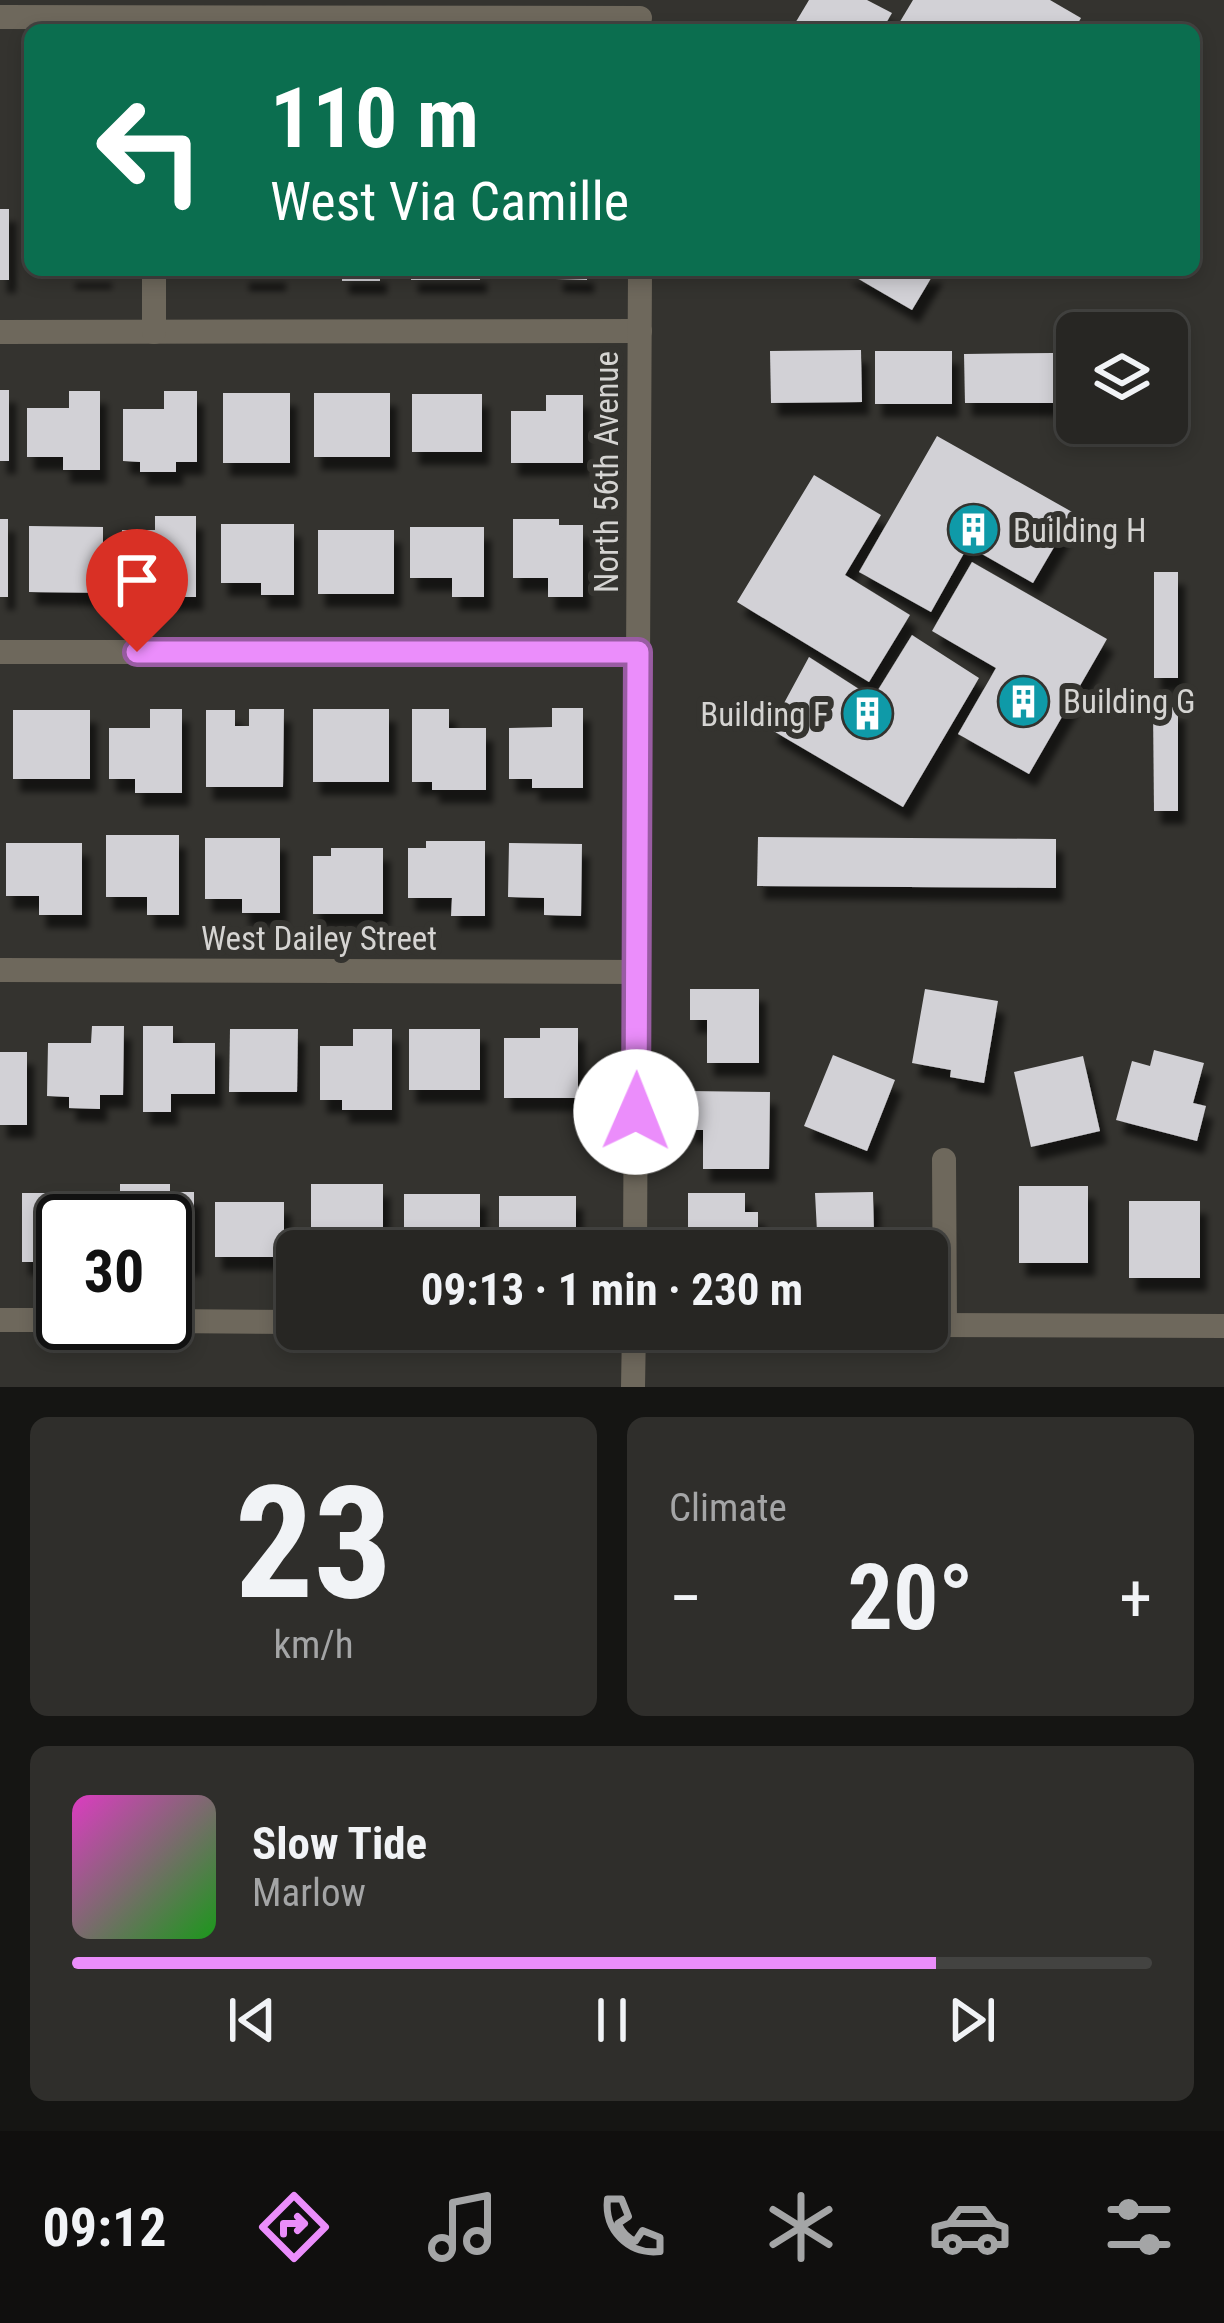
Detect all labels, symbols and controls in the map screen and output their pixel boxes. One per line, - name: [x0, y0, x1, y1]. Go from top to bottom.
- text: 110 m: [270, 69, 479, 168]
- icon: left: [72, 72, 228, 228]
- text: West Via Camille: [270, 170, 629, 233]
- map controls: [1056, 312, 1188, 444]
- button: layers: [1056, 312, 1188, 444]
- street label: North 56th Avenue: [587, 351, 626, 593]
- building icon: Building H: [946, 502, 1002, 558]
- place label: Building H: [1013, 511, 1146, 550]
- pin: [86, 529, 188, 652]
- icon: arrive: [104, 547, 170, 613]
- building icon: Building G: [996, 673, 1052, 729]
- place label: Building G: [1063, 682, 1195, 721]
- building icon: Building F: [840, 686, 896, 742]
- place label: Building F: [700, 695, 829, 734]
- street label: West Dailey Street: [201, 919, 437, 958]
- position arrow: [573, 1049, 699, 1175]
- speed limit sign: 30: [36, 1194, 192, 1350]
- text: 09:13 · 1 min · 230 m: [421, 1263, 803, 1316]
- text: 23: [235, 1452, 392, 1635]
- text: Climate: [669, 1485, 787, 1531]
- text: 20°: [848, 1546, 974, 1651]
- text: −: [669, 1560, 702, 1637]
- text: +: [1119, 1560, 1152, 1637]
- text: km/h: [273, 1622, 354, 1668]
- text: Slow Tide: [252, 1817, 427, 1870]
- text: Marlow: [252, 1870, 366, 1916]
- icon: previous: [219, 1987, 285, 2053]
- icon: pause: [579, 1987, 645, 2053]
- icon: next: [939, 1987, 1005, 2053]
- icon: directions: [252, 2185, 336, 2269]
- icon: music: [421, 2185, 505, 2269]
- icon: phone: [590, 2185, 674, 2269]
- icon: climate: [759, 2185, 843, 2269]
- icon: car: [928, 2185, 1012, 2269]
- icon: filters: [1097, 2185, 1181, 2269]
- text: 09:12: [43, 2196, 167, 2259]

